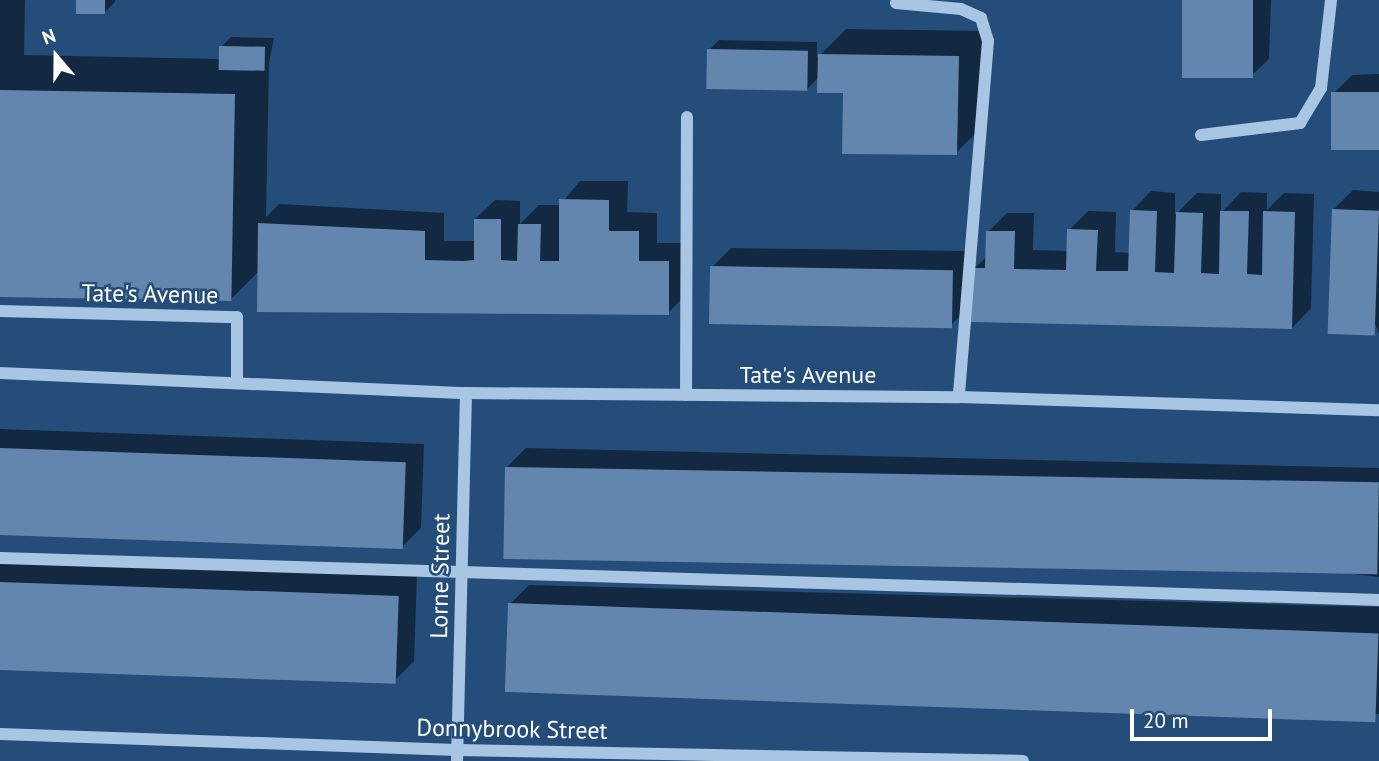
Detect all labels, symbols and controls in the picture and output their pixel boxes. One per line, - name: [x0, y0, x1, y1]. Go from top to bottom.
- north arrow: [21, 21, 91, 91]
- text: N: [39, 23, 59, 50]
- street label: Tate's Avenue: [81, 278, 219, 310]
- street label: Tate's Avenue: [739, 361, 877, 389]
- street label: Lorne Street: [425, 513, 455, 639]
- scale bar: [1134, 694, 1276, 738]
- text: 20 m: [1143, 707, 1189, 734]
- street label: Donnybrook Street: [416, 713, 608, 745]

